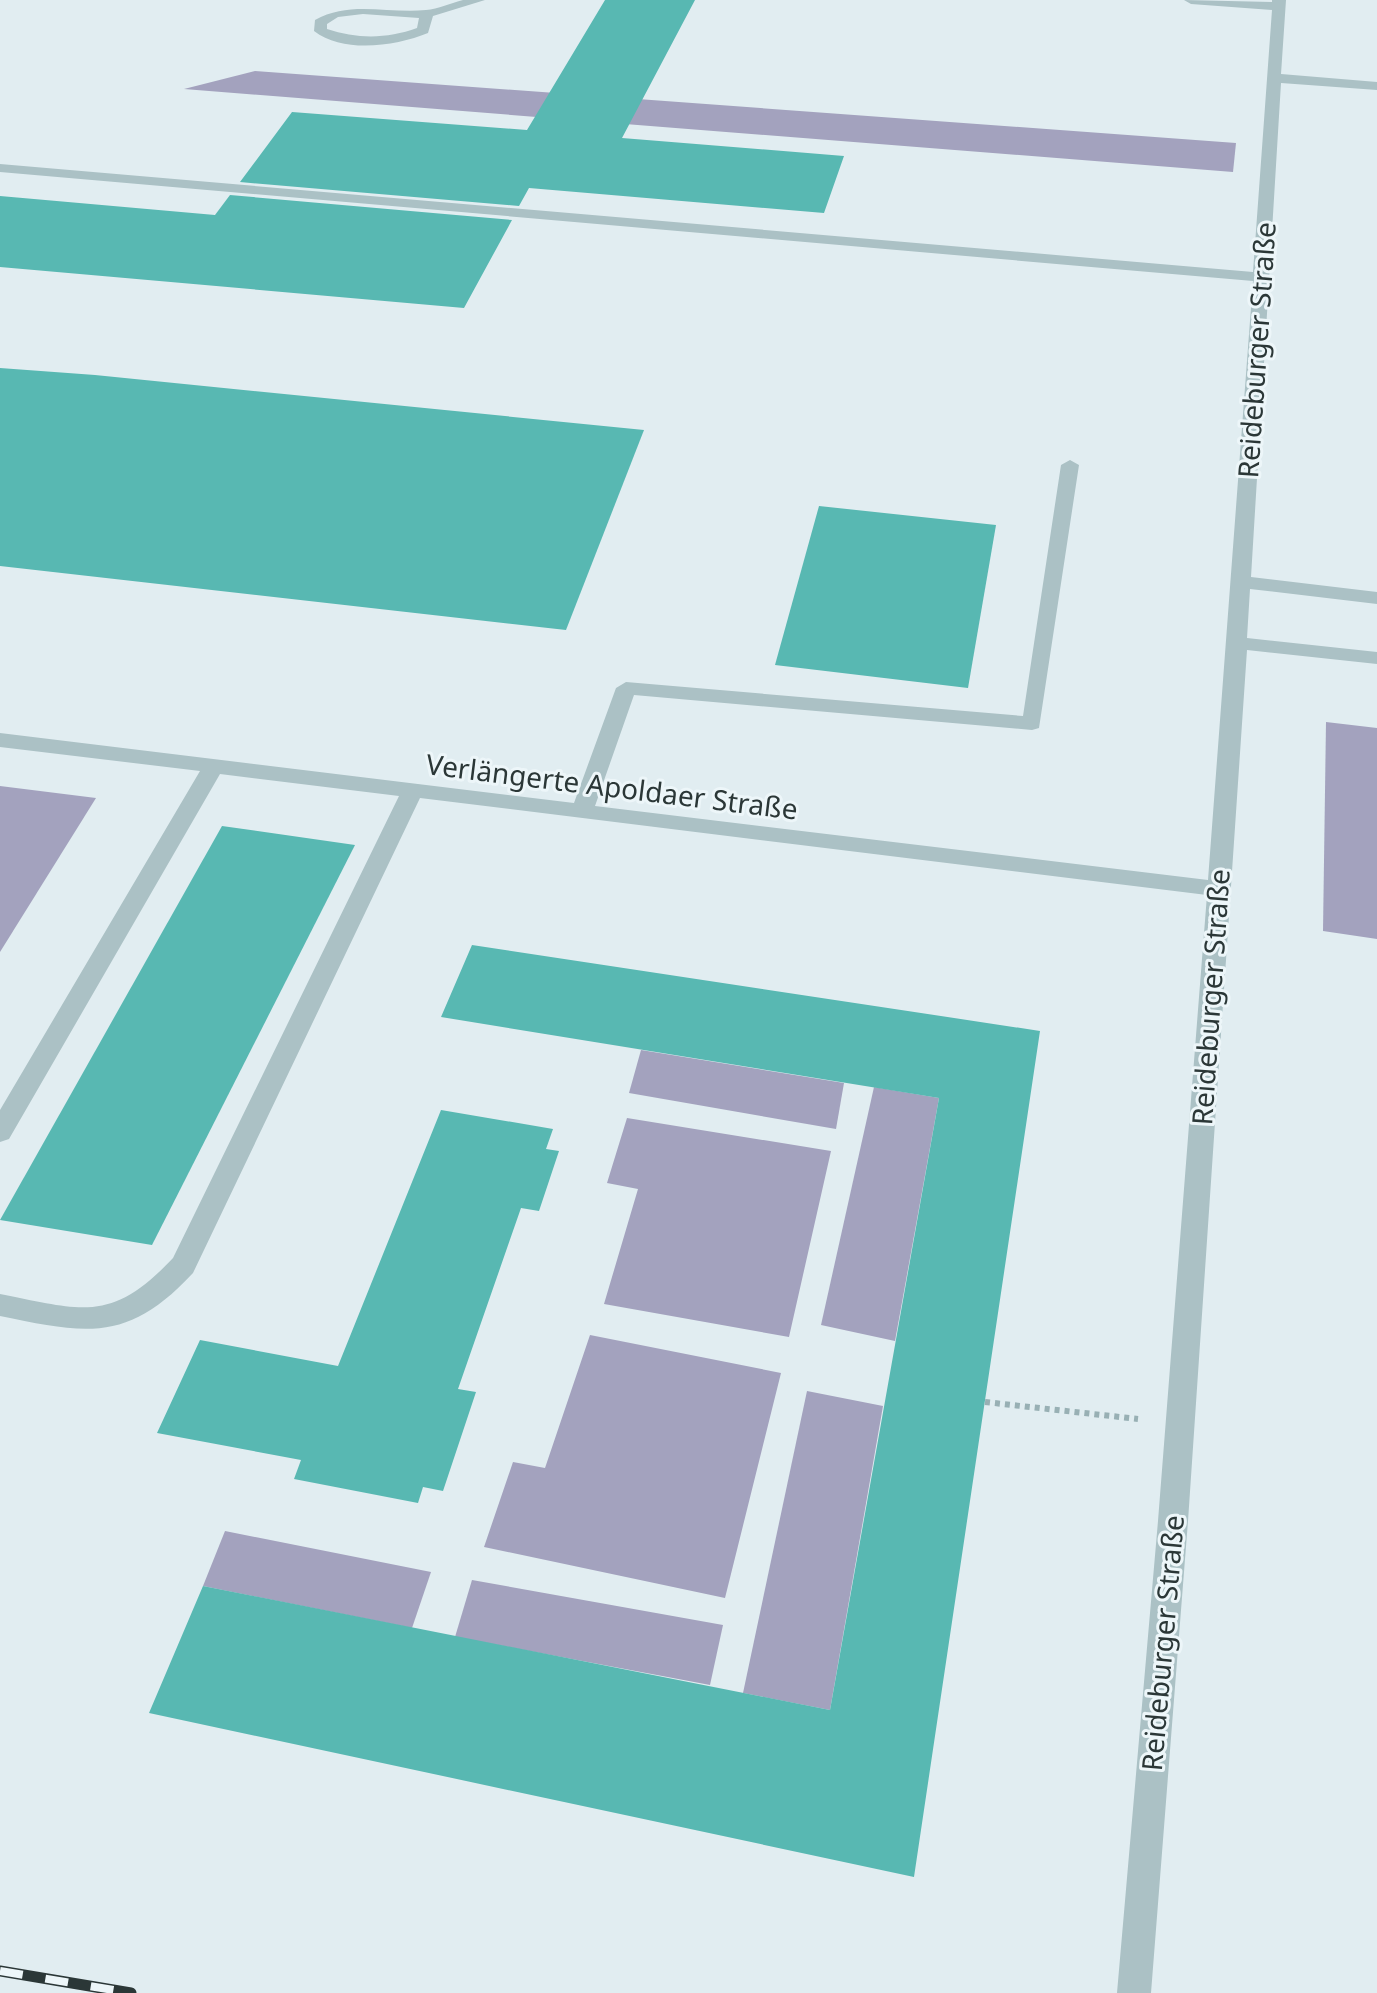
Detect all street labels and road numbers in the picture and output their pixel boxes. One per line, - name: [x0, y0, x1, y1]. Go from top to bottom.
- street label: Reideburger Straße: [1228, 221, 1284, 479]
- street label: Verlängerte Apoldaer Straße: [424, 744, 800, 828]
- street label: Reideburger Straße: [1182, 868, 1238, 1126]
- street label: Reideburger Straße: [1132, 1513, 1192, 1773]

